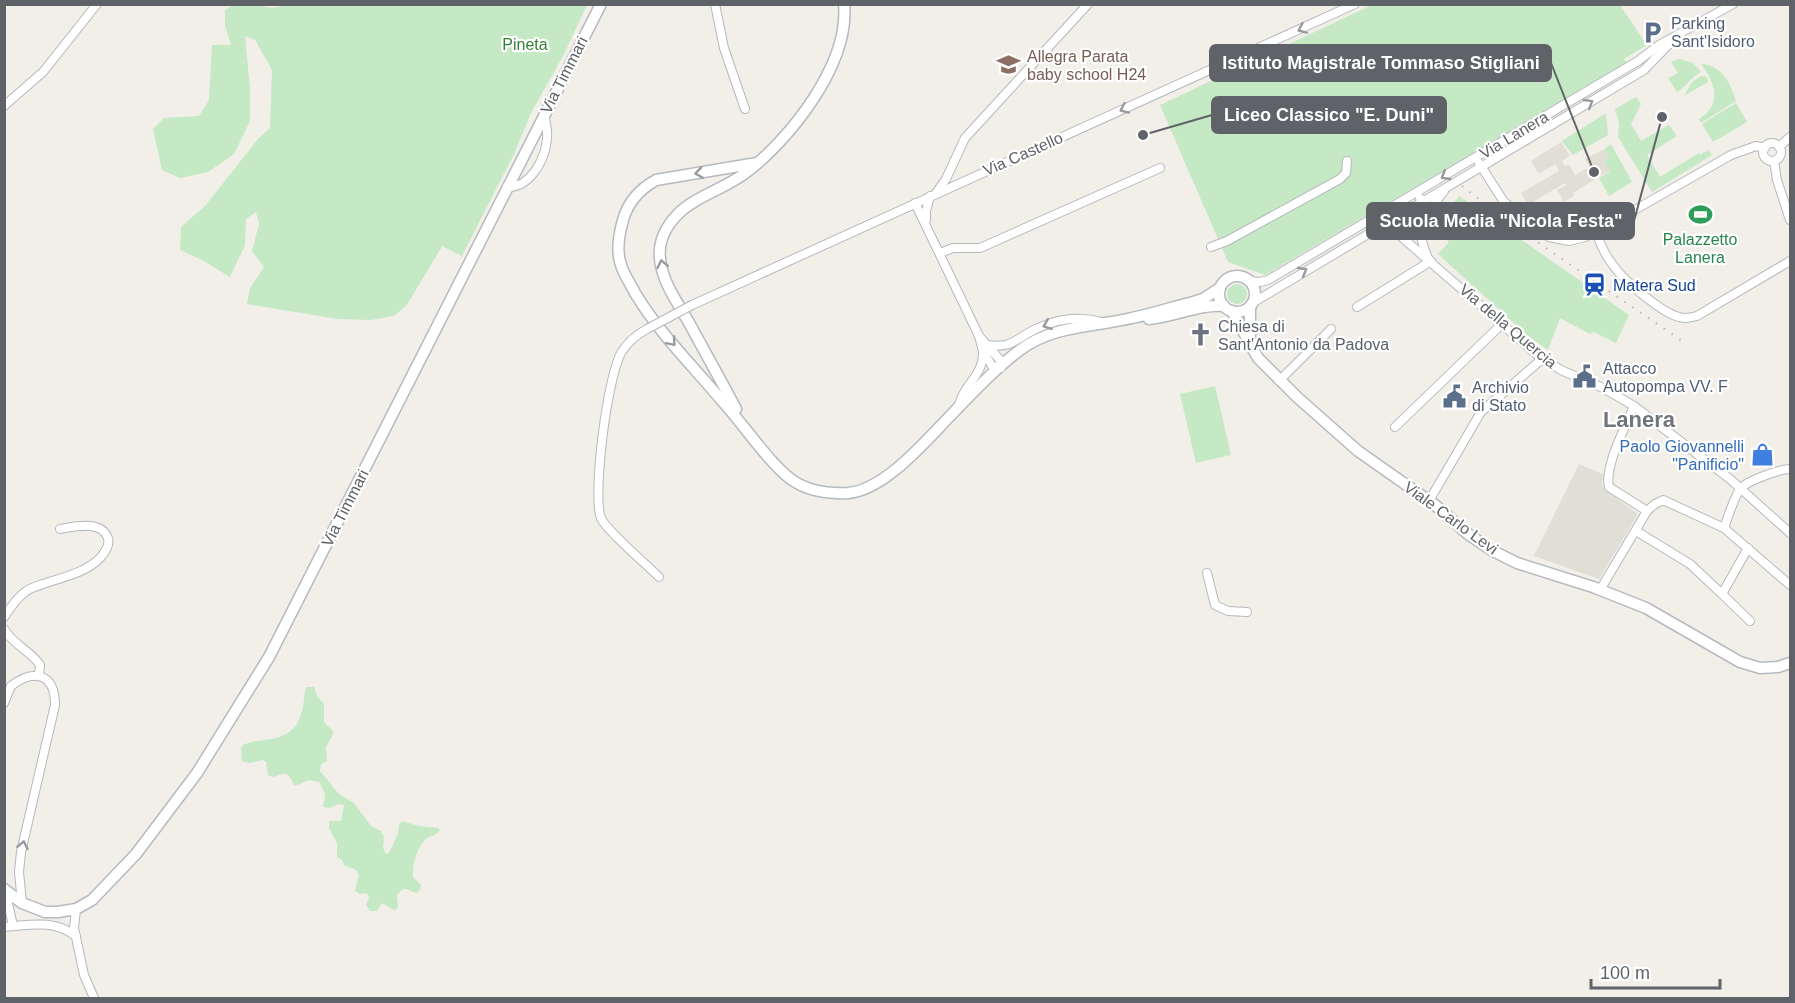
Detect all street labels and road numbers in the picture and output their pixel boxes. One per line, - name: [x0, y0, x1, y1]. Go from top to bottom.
- street label: Via Timmari: [537, 34, 591, 116]
- street label: Via Lanera: [1477, 108, 1552, 162]
- street label: Via Castello: [981, 129, 1065, 179]
- street label: Via della Quercia: [1456, 280, 1560, 372]
- street label: Via Timmari: [318, 467, 372, 549]
- street label: Viale Carlo Levi: [1401, 478, 1501, 558]

